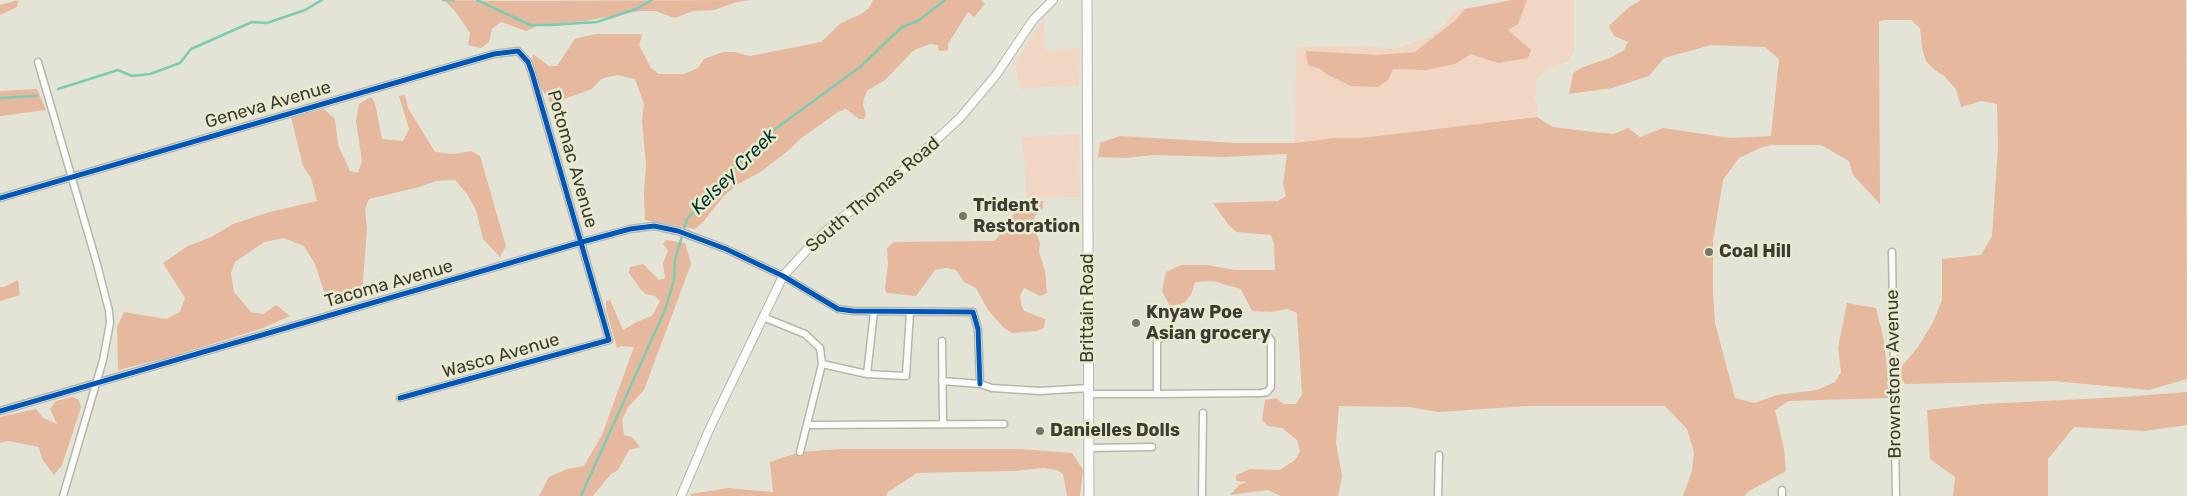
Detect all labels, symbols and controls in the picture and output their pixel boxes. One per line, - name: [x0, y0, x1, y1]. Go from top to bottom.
- street label: Geneva Avenue: [203, 77, 333, 133]
- street label: Potomac Avenue: [542, 88, 602, 230]
- water label: Kelsey Creek: [686, 124, 782, 220]
- street label: South Thomas Road: [802, 133, 944, 257]
- place label: Trident Restoration: [973, 195, 1080, 238]
- marker: Trident Restoration: [957, 210, 969, 222]
- place label: Coal Hill: [1719, 241, 1791, 263]
- marker: Coal Hill: [1703, 246, 1715, 258]
- street label: Brittain Road: [1077, 253, 1099, 363]
- street label: Tacoma Avenue: [322, 255, 456, 313]
- street label: Brownstone Avenue: [1882, 289, 1906, 459]
- place label: Knyaw Poe Asian grocery: [1146, 302, 1271, 344]
- marker: Knyaw Poe Asian grocery: [1130, 317, 1142, 329]
- street label: Wasco Avenue: [440, 329, 562, 383]
- place label: Danielles Dolls: [1050, 420, 1180, 442]
- marker: Danielles Dolls: [1034, 425, 1046, 437]

